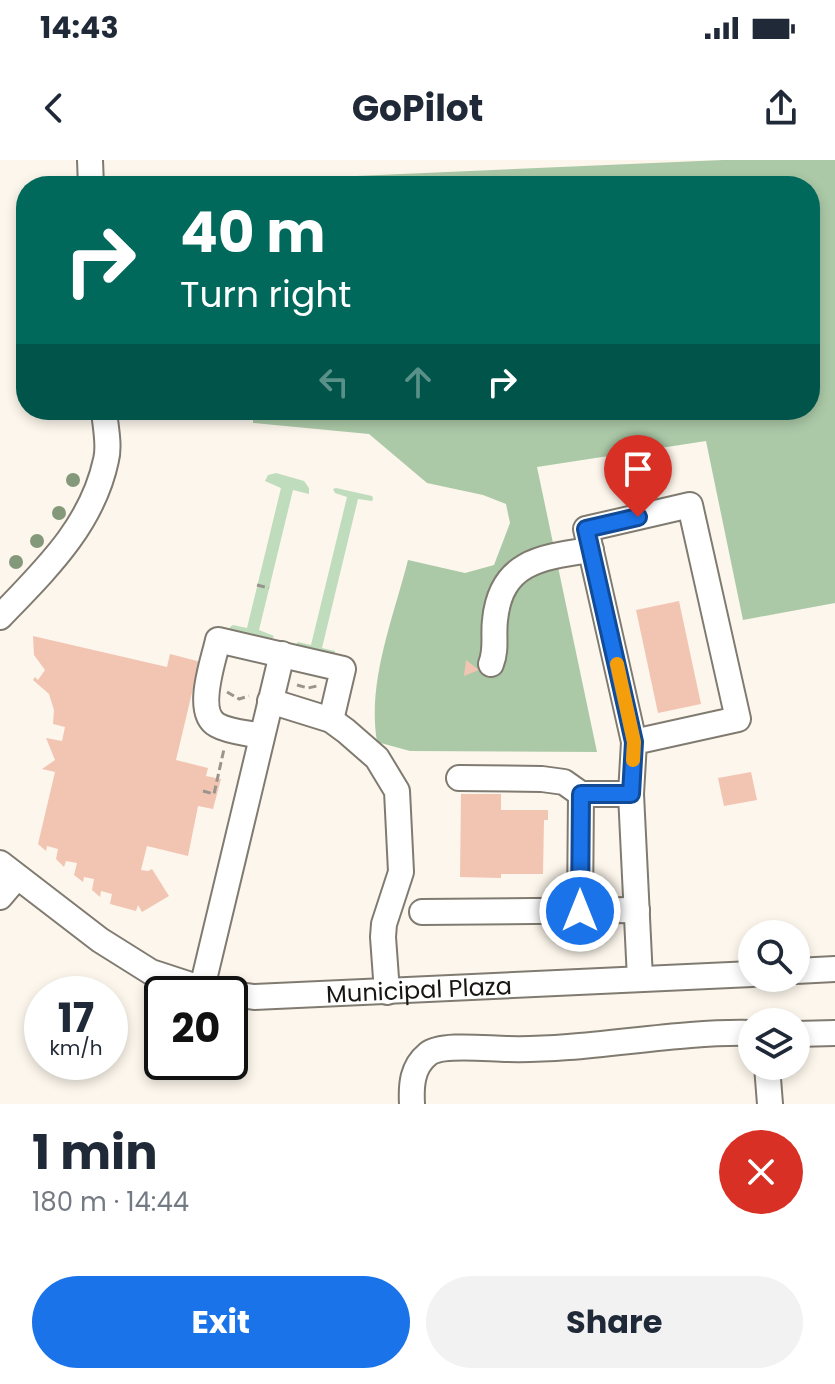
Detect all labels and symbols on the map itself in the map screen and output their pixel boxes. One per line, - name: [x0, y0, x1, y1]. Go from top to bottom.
- pin: [604, 435, 672, 517]
- position arrow: [538, 869, 622, 953]
- street label: Municipal Plaza: [325, 969, 513, 1010]
- speed limit sign: 20: [144, 976, 248, 1080]

